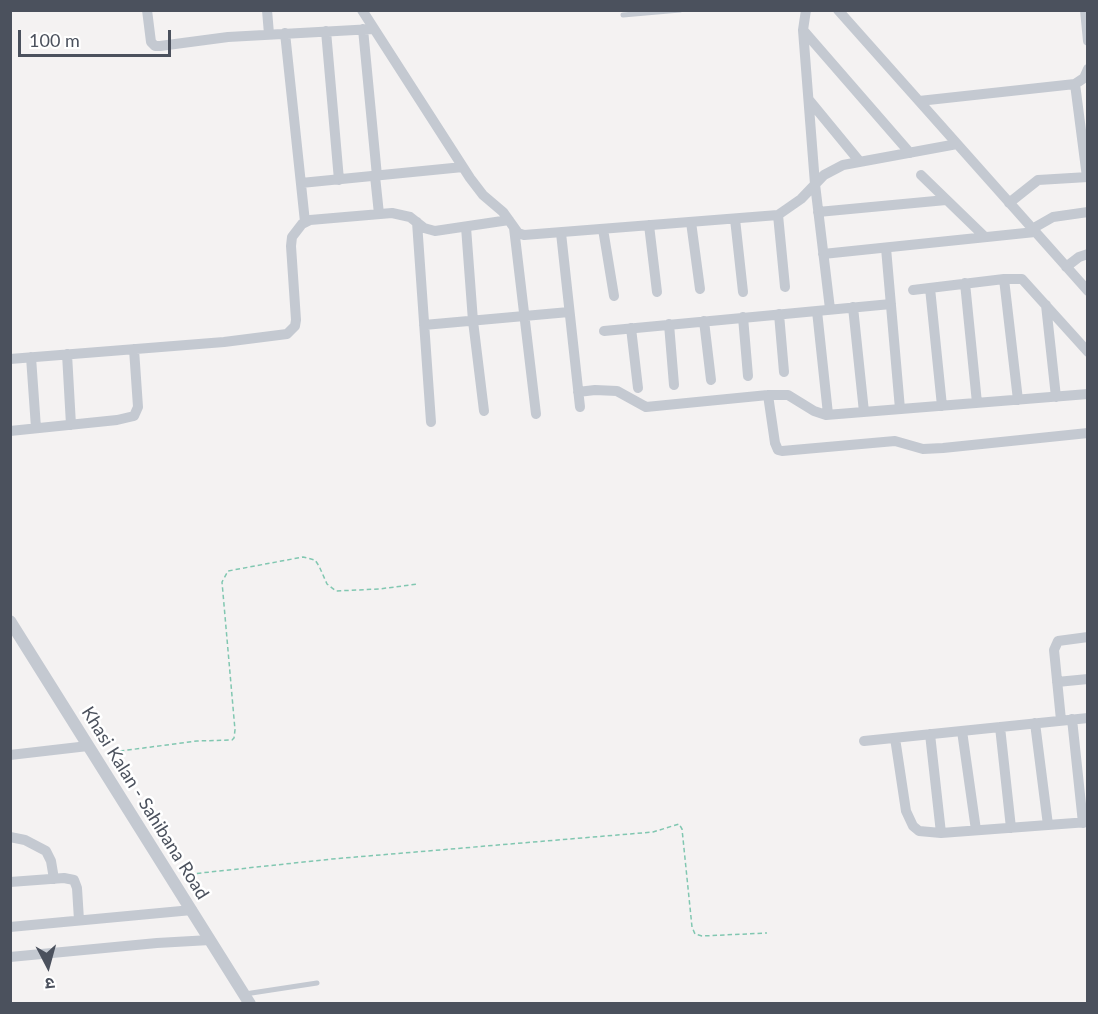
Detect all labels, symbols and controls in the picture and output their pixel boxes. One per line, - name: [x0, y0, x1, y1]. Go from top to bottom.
- scale bar: [21, 18, 174, 56]
- text: 100 m: [29, 29, 80, 51]
- street label: Khasi Kalan - Sahibana Road: [77, 703, 213, 903]
- north arrow: [18, 936, 78, 996]
- text: उ: [44, 974, 56, 994]

